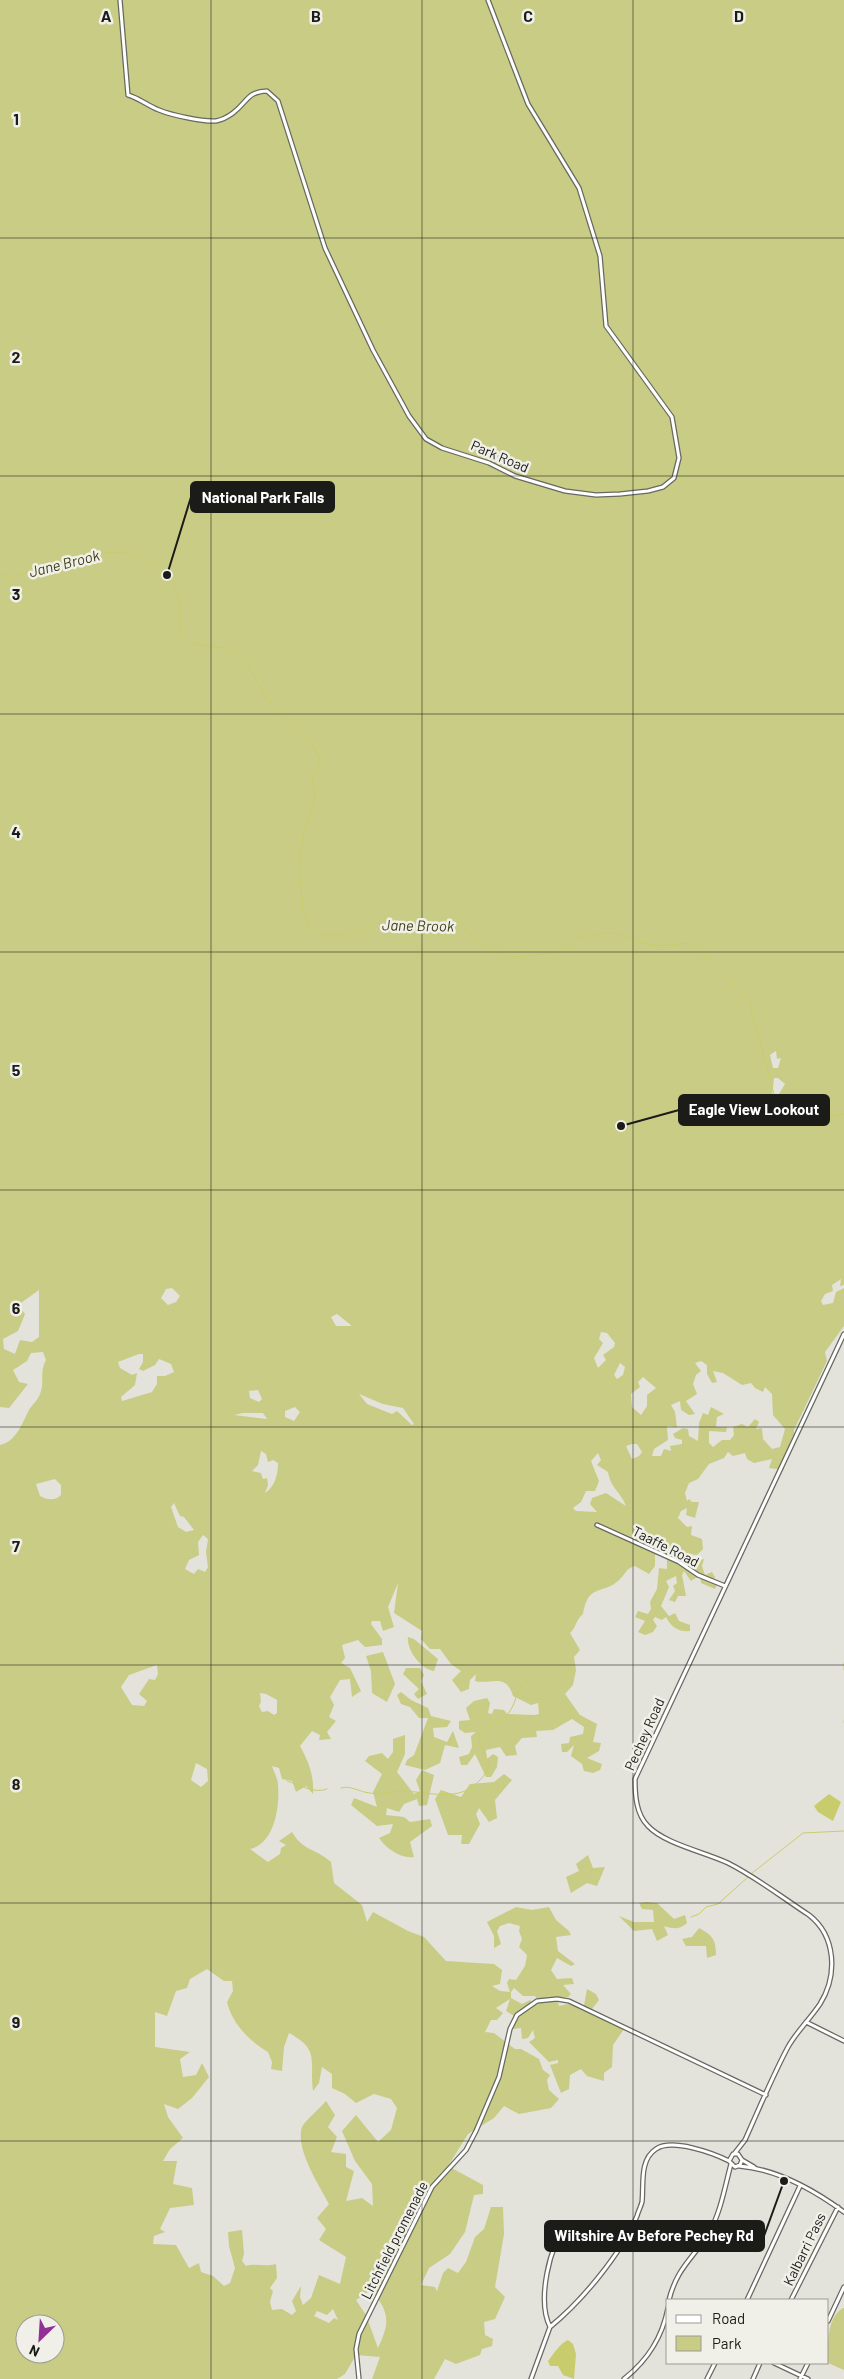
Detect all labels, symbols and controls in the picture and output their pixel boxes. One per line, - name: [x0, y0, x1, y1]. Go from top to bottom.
- text: A: [101, 6, 112, 25]
- text: B: [311, 6, 321, 25]
- text: C: [523, 6, 533, 25]
- text: D: [734, 6, 744, 25]
- text: 1: [13, 109, 19, 128]
- text: 2: [12, 347, 21, 366]
- street label: Park Road: [468, 436, 532, 476]
- callout: National Park Falls: [191, 482, 334, 512]
- text: National Park Falls: [202, 488, 325, 506]
- water label: Jane Brook: [27, 545, 102, 580]
- text: 3: [12, 584, 20, 603]
- text: 4: [11, 822, 21, 841]
- water label: Jane Brook: [382, 915, 455, 935]
- text: 5: [12, 1060, 21, 1079]
- callout: Eagle View Lookout: [679, 1095, 829, 1125]
- text: Eagle View Lookout: [689, 1100, 819, 1118]
- text: 6: [12, 1298, 21, 1317]
- street label: Taaffe Road: [630, 1522, 702, 1570]
- text: 7: [12, 1536, 20, 1555]
- street label: Pechey Road: [620, 1695, 668, 1773]
- text: 8: [12, 1774, 21, 1793]
- text: 9: [12, 2012, 20, 2031]
- street label: Litchfield promenade: [357, 2178, 431, 2302]
- street label: Kalbarri Pass: [779, 2210, 829, 2288]
- callout: Wiltshire Av Before Pechey Rd: [545, 2221, 764, 2251]
- text: Wiltshire Av Before Pechey Rd: [554, 2226, 754, 2244]
- legend: [666, 2299, 829, 2364]
- text: Road: [712, 2309, 745, 2327]
- north arrow: [15, 2314, 65, 2364]
- text: Park: [712, 2334, 742, 2352]
- text: N: [26, 2342, 42, 2361]

